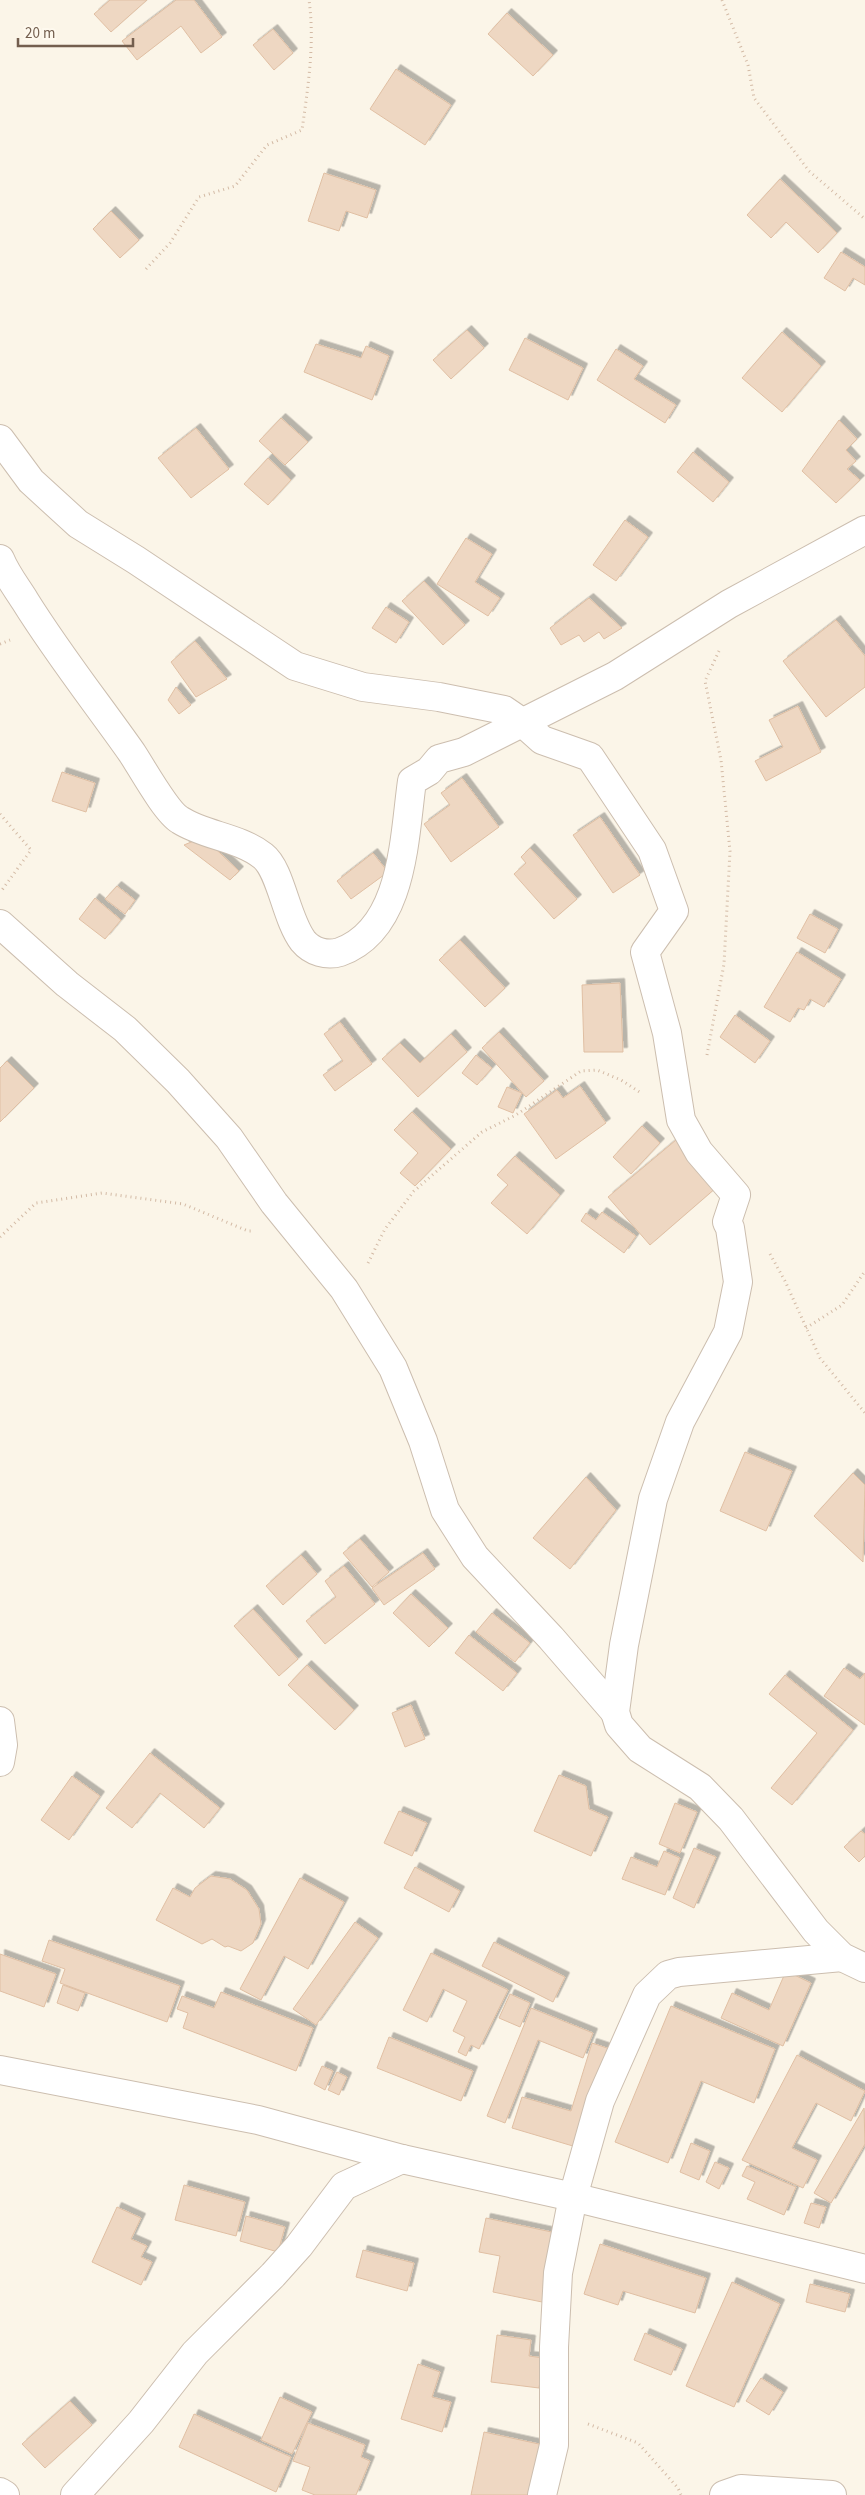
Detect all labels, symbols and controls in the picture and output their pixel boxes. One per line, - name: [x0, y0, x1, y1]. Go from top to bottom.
- scale bar: [18, 15, 132, 47]
- text: 20 m: [25, 23, 55, 44]

